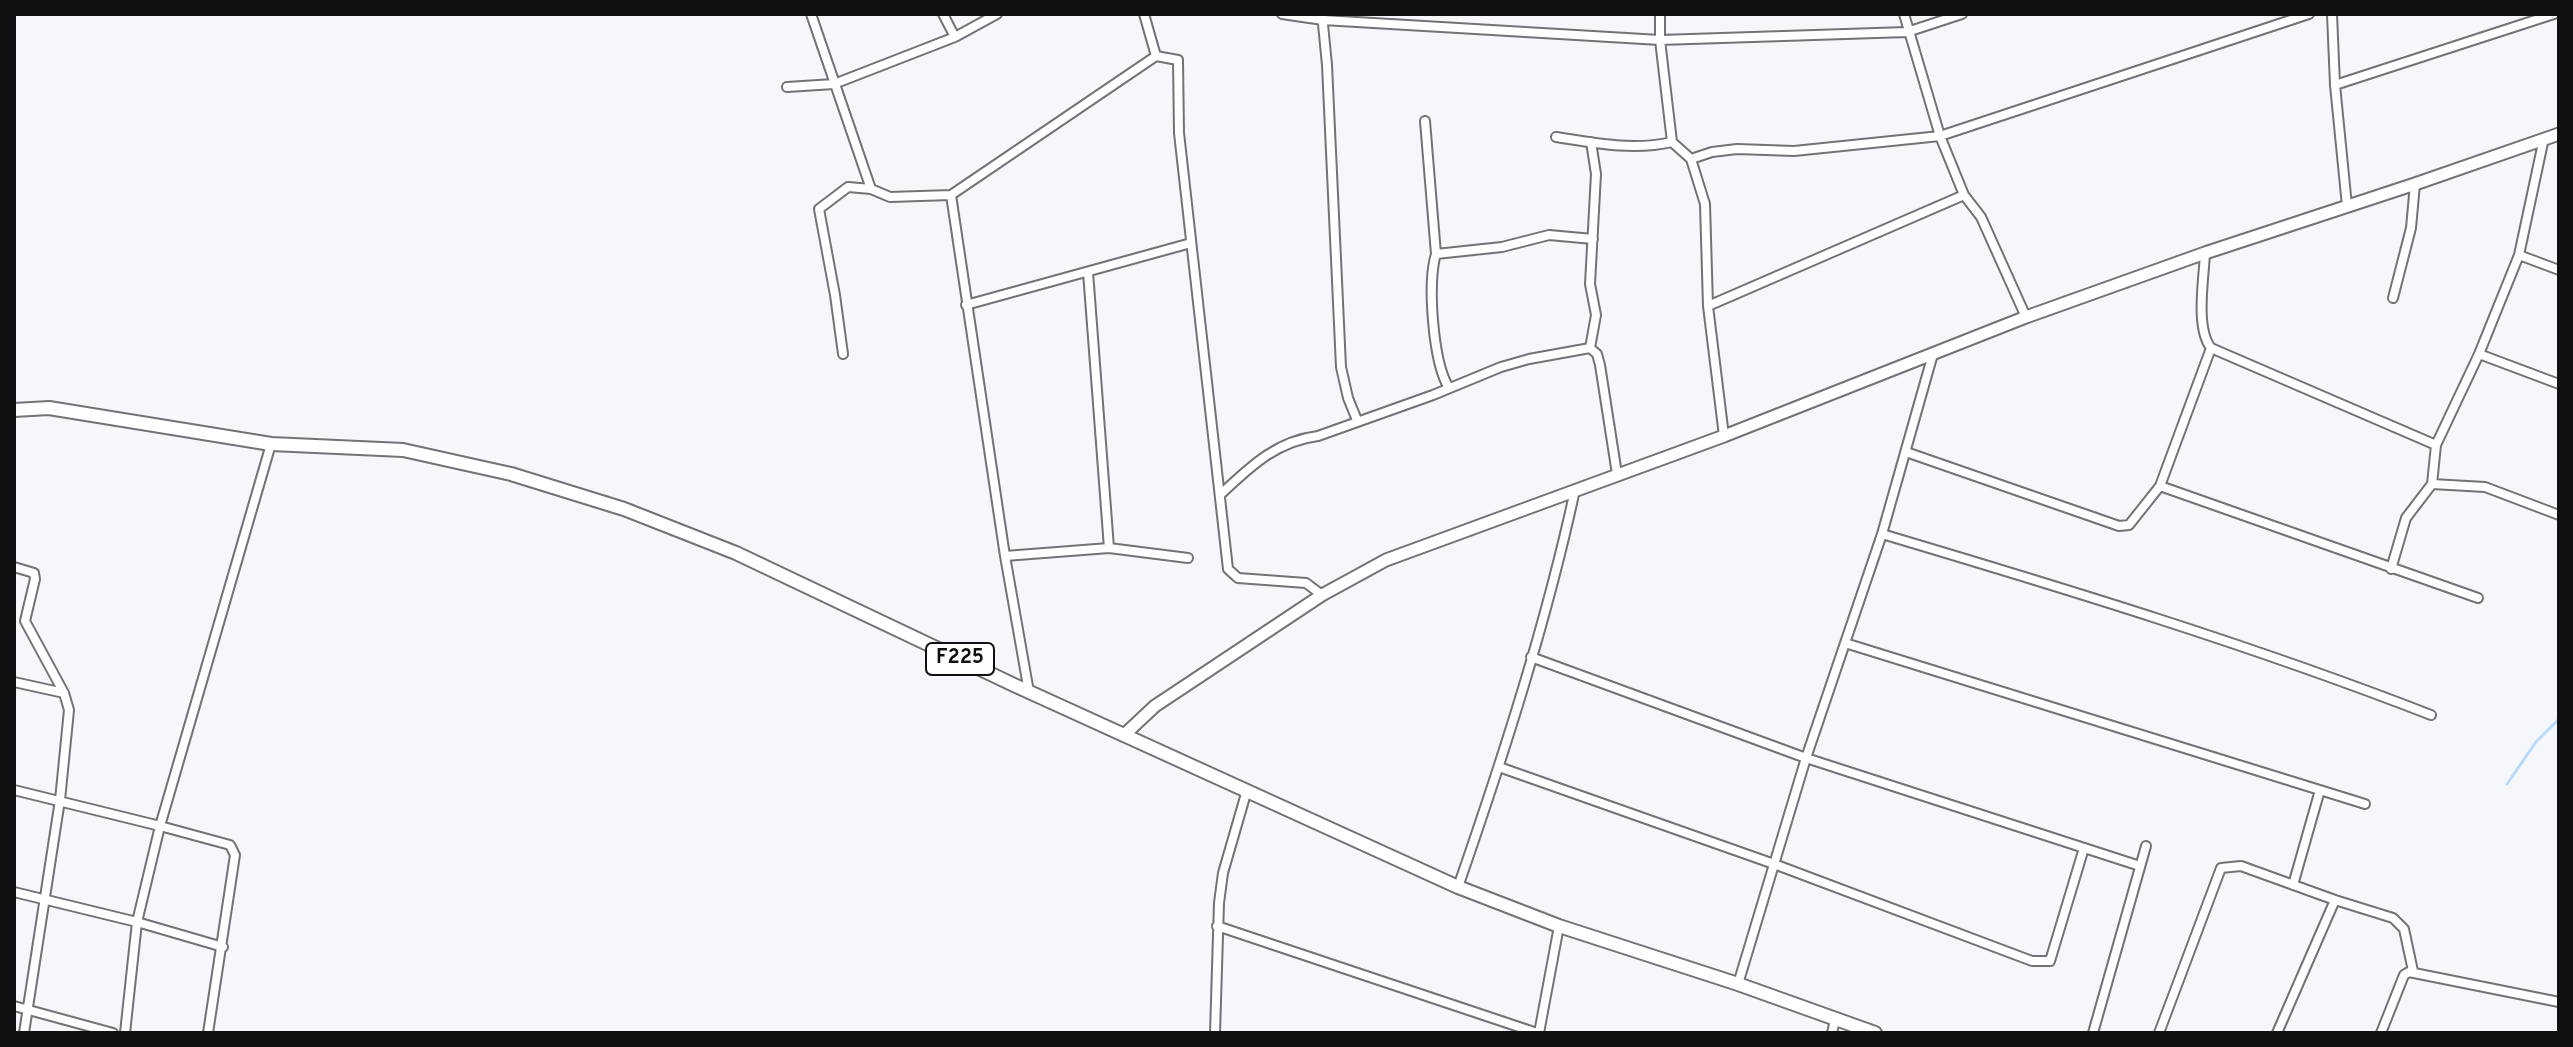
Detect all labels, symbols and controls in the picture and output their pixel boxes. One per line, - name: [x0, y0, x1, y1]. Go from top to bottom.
- road number: F225: [926, 643, 994, 675]

